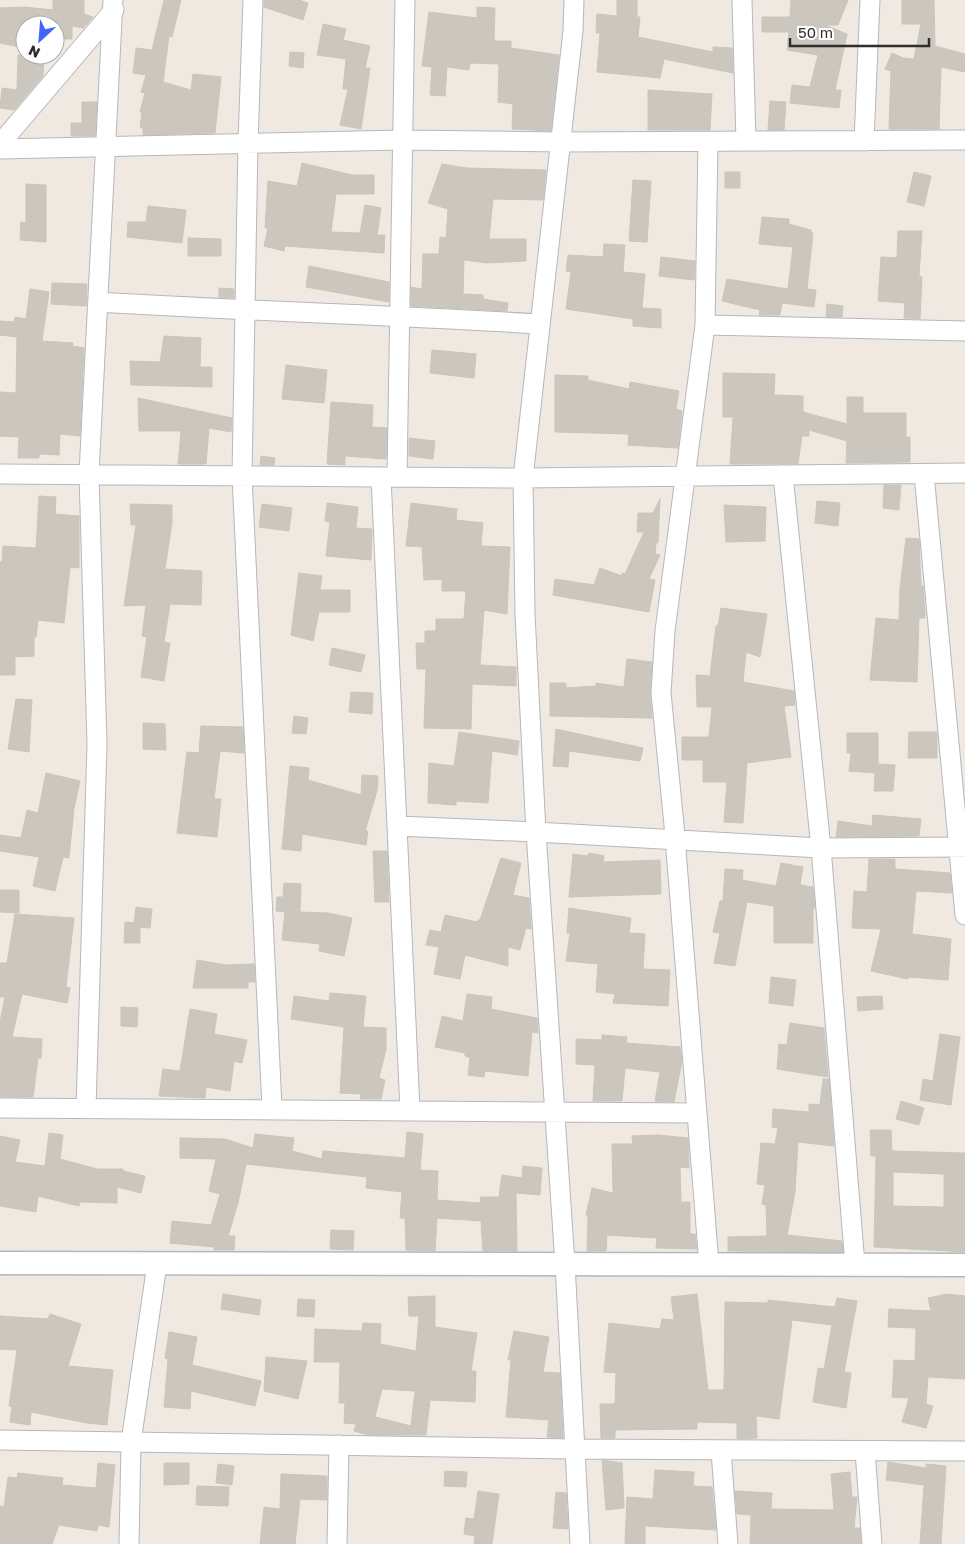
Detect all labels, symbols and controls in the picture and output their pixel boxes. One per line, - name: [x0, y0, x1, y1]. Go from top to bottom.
- north arrow: [15, 15, 65, 65]
- scale bar: [790, 15, 929, 47]
- text: 50 m: [798, 23, 833, 41]
- text: N: [26, 42, 43, 62]

